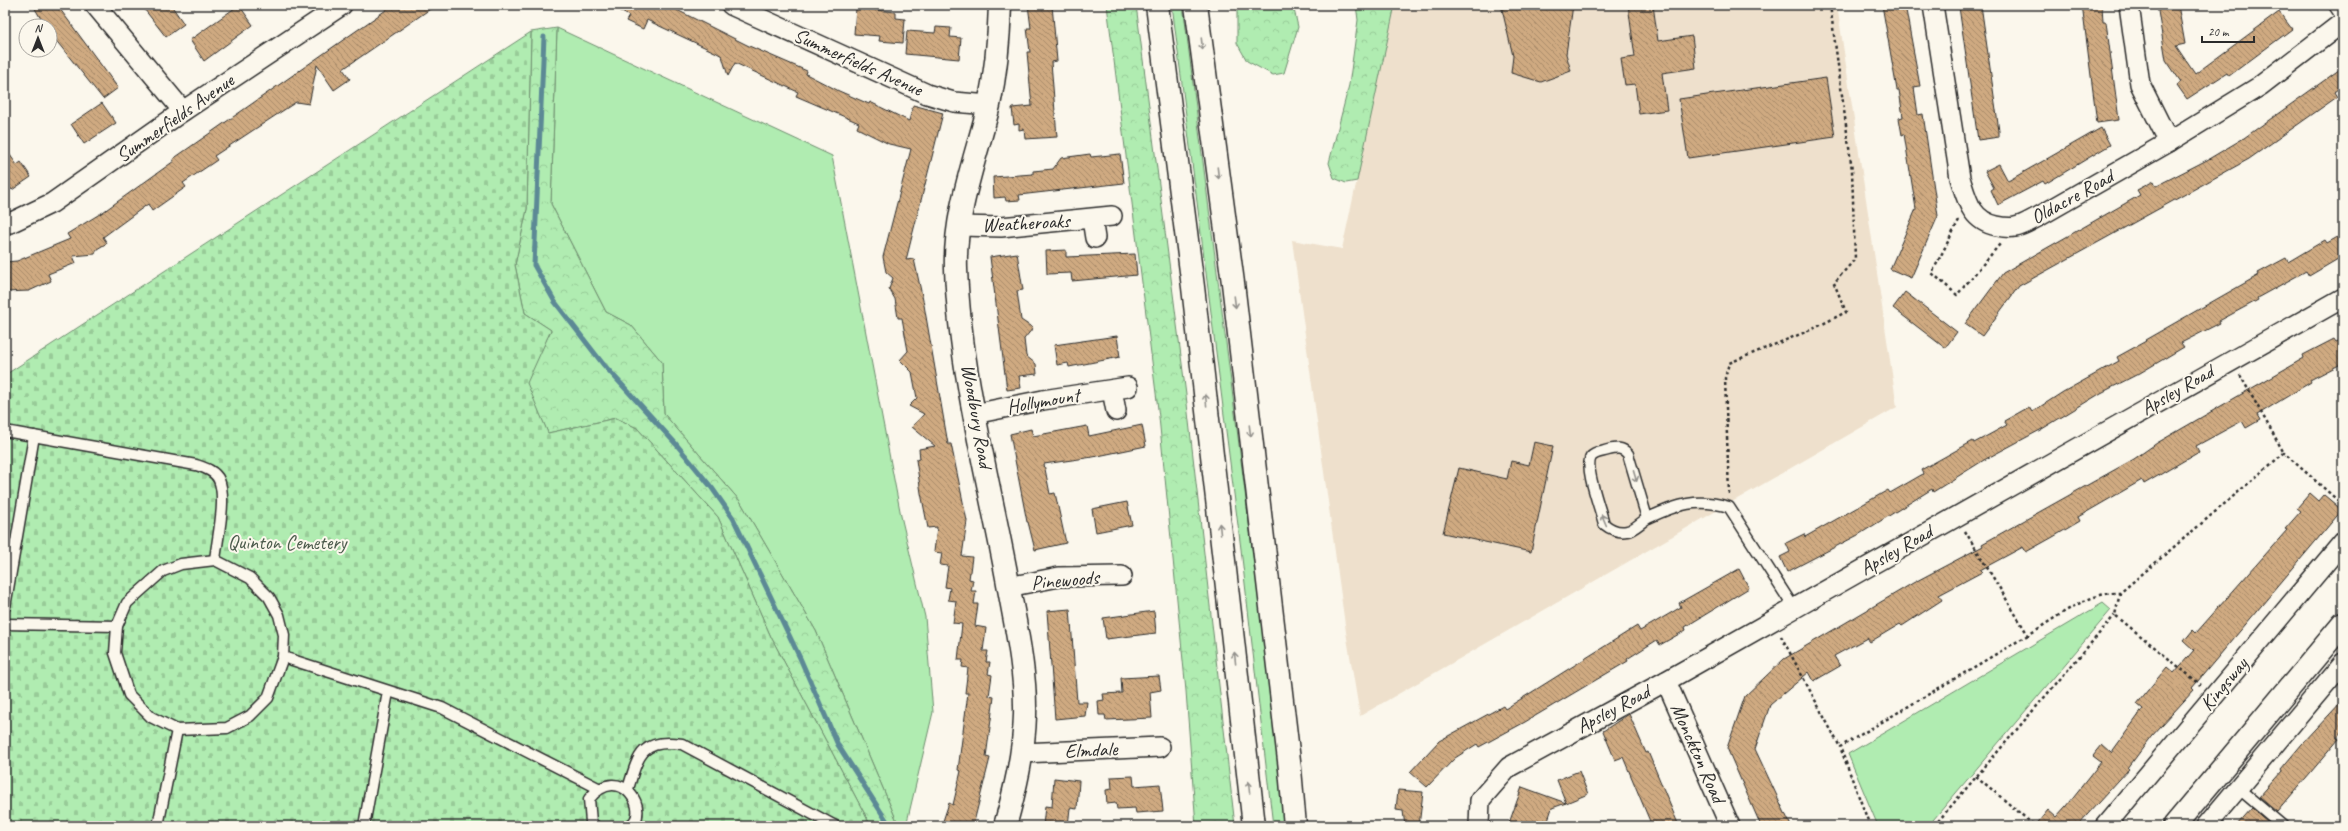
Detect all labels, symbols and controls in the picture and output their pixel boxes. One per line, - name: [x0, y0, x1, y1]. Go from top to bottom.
- north arrow: [18, 18, 58, 58]
- scale bar: [2202, 18, 2254, 44]
- text: N: [35, 21, 44, 35]
- street label: Summerfields Avenue: [790, 22, 928, 102]
- text: 20 m: [2208, 24, 2230, 40]
- one-way arrow: [1198, 37, 1205, 50]
- street label: Summerfields Avenue: [111, 67, 240, 168]
- street label: Oldacre Road: [2026, 163, 2120, 230]
- one-way arrow: [1214, 166, 1222, 179]
- street label: Weatheroaks: [982, 208, 1073, 238]
- one-way arrow: [1231, 295, 1239, 308]
- street label: Apsley Road: [2136, 358, 2220, 421]
- street label: Woodbury Road: [956, 362, 999, 473]
- street label: Hollymount: [1005, 382, 1085, 420]
- one-way arrow: [1202, 394, 1209, 407]
- one-way arrow: [1246, 424, 1254, 437]
- one-way arrow: [1632, 470, 1639, 483]
- one-way arrow: [1600, 514, 1608, 526]
- street label: Apsley Road: [1855, 518, 1939, 581]
- one-way arrow: [1216, 523, 1224, 536]
- park label: Quinton Cemetery: [228, 530, 348, 555]
- street label: Pinewoods: [1030, 564, 1102, 595]
- street label: Kingsway: [2194, 651, 2254, 716]
- one-way arrow: [1231, 652, 1239, 665]
- street label: Apsley Road: [1572, 678, 1657, 739]
- street label: Monckton Road: [1665, 699, 1732, 810]
- street label: Elmdale: [1064, 736, 1119, 764]
- one-way arrow: [1246, 781, 1253, 794]

